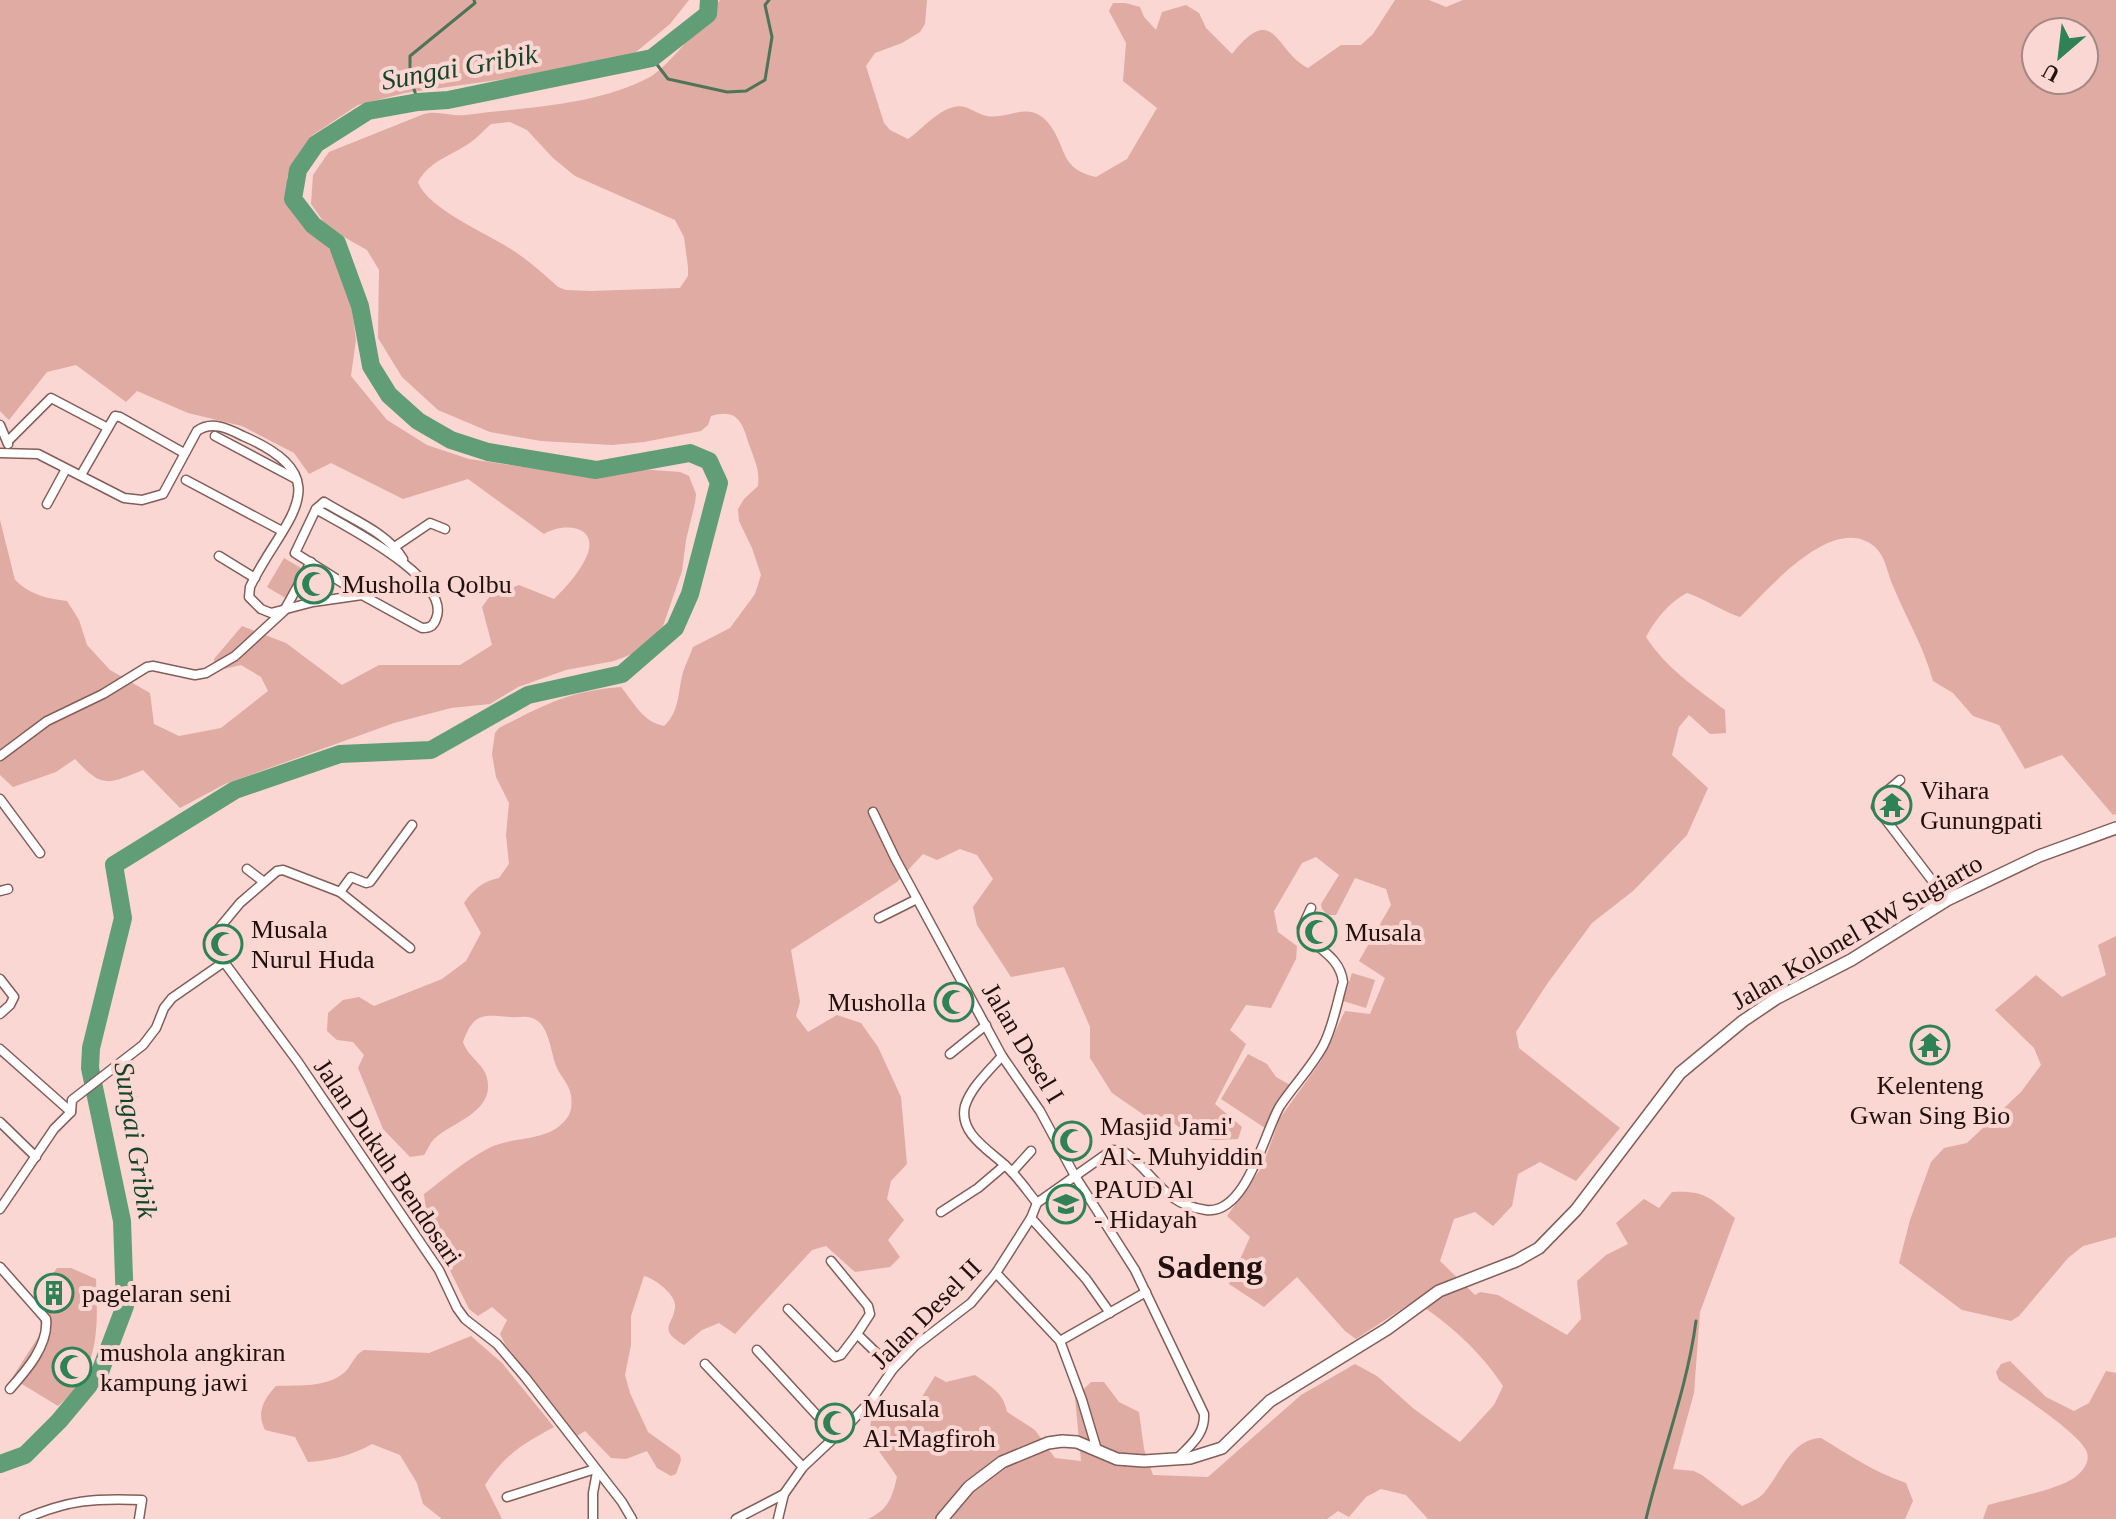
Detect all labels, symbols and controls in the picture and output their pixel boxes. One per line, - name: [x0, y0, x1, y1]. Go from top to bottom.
- north arrow: [2020, 16, 2100, 96]
- water label: Sungai Gribik: [379, 38, 540, 96]
- text: U: [2038, 58, 2064, 88]
- mosque icon: Musholla Qolbu: [293, 563, 335, 605]
- place label: Musholla Qolbu: [342, 570, 512, 599]
- place label: Vihara Gunungpati: [1920, 776, 2043, 835]
- temple icon: Vihara Gunungpati: [1871, 784, 1913, 826]
- street label: Jalan Kolonel RW Sugiarto: [1726, 848, 1988, 1016]
- mosque icon: Musala: [1296, 911, 1338, 953]
- place label: Musala Nurul Huda: [251, 915, 375, 974]
- place label: Musala: [1345, 918, 1422, 947]
- mosque icon: Musala Nurul Huda: [202, 923, 244, 965]
- street label: Jalan Desel I: [976, 978, 1070, 1108]
- mosque icon: Musholla: [933, 981, 975, 1023]
- place label: Musholla: [828, 988, 926, 1017]
- temple icon: Kelenteng Gwan Sing Bio: [1909, 1024, 1951, 1066]
- street label: Jalan Dukuh Bendosari: [308, 1053, 468, 1271]
- water label: Sungai Gribik: [108, 1060, 164, 1221]
- place label: Kelenteng Gwan Sing Bio: [1850, 1071, 2010, 1130]
- place label: Masjid Jami' Al - Muhyiddin: [1100, 1112, 1263, 1171]
- mosque icon: Masjid Jami' Al - Muhyiddin: [1051, 1120, 1093, 1162]
- place label: PAUD Al - Hidayah: [1094, 1175, 1197, 1234]
- school or university icon: PAUD Al - Hidayah: [1045, 1183, 1087, 1225]
- district label: Sadeng: [1157, 1248, 1263, 1285]
- street label: Jalan Desel II: [865, 1253, 987, 1375]
- building icon: pagelaran seni: [33, 1272, 75, 1314]
- place label: pagelaran seni: [82, 1279, 231, 1308]
- place label: mushola angkiran kampung jawi: [100, 1338, 286, 1397]
- mosque icon: mushola angkiran kampung jawi: [51, 1346, 93, 1388]
- place label: Musala Al-Magfiroh: [863, 1394, 996, 1453]
- mosque icon: Musala Al-Magfiroh: [814, 1402, 856, 1444]

